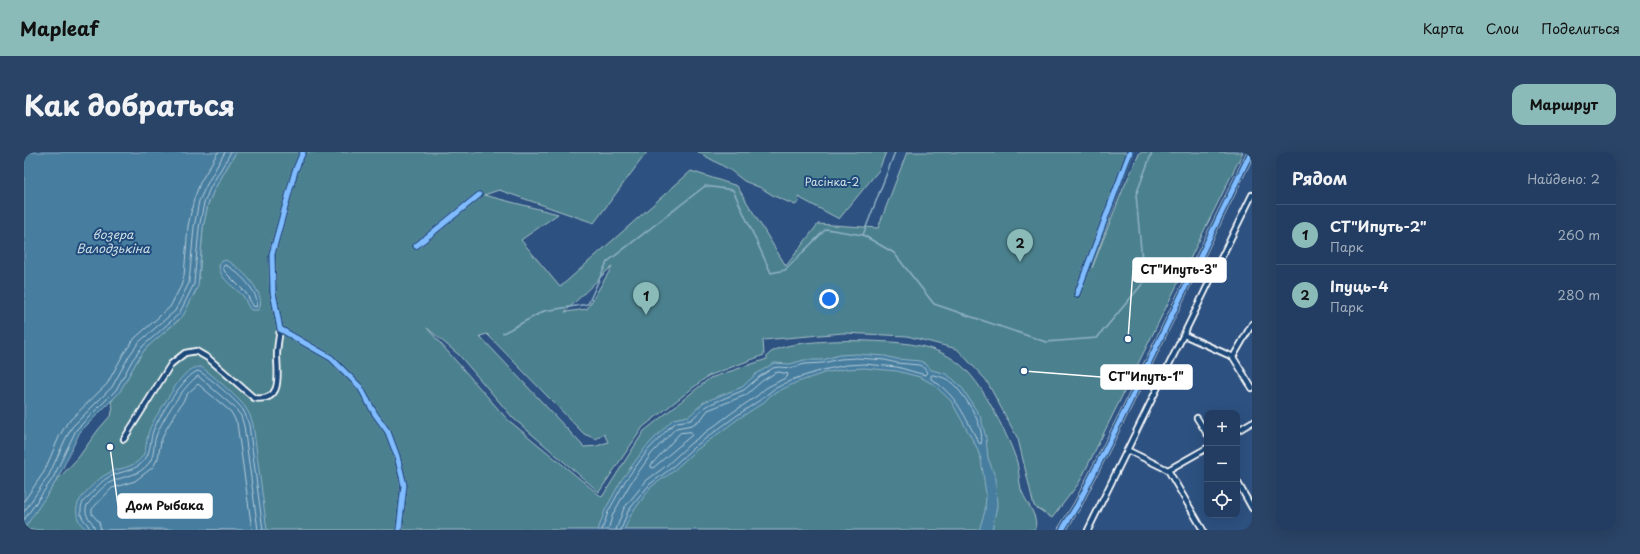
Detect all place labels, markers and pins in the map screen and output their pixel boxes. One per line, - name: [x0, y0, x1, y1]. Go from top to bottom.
- pin: 2: [1007, 229, 1033, 262]
- callout: СТ"Ипуть-3": [1133, 258, 1226, 282]
- pin: 1: [633, 282, 659, 315]
- callout: СТ"Ипуть-1": [1101, 365, 1192, 389]
- callout: Дом Рыбака: [118, 494, 212, 518]

